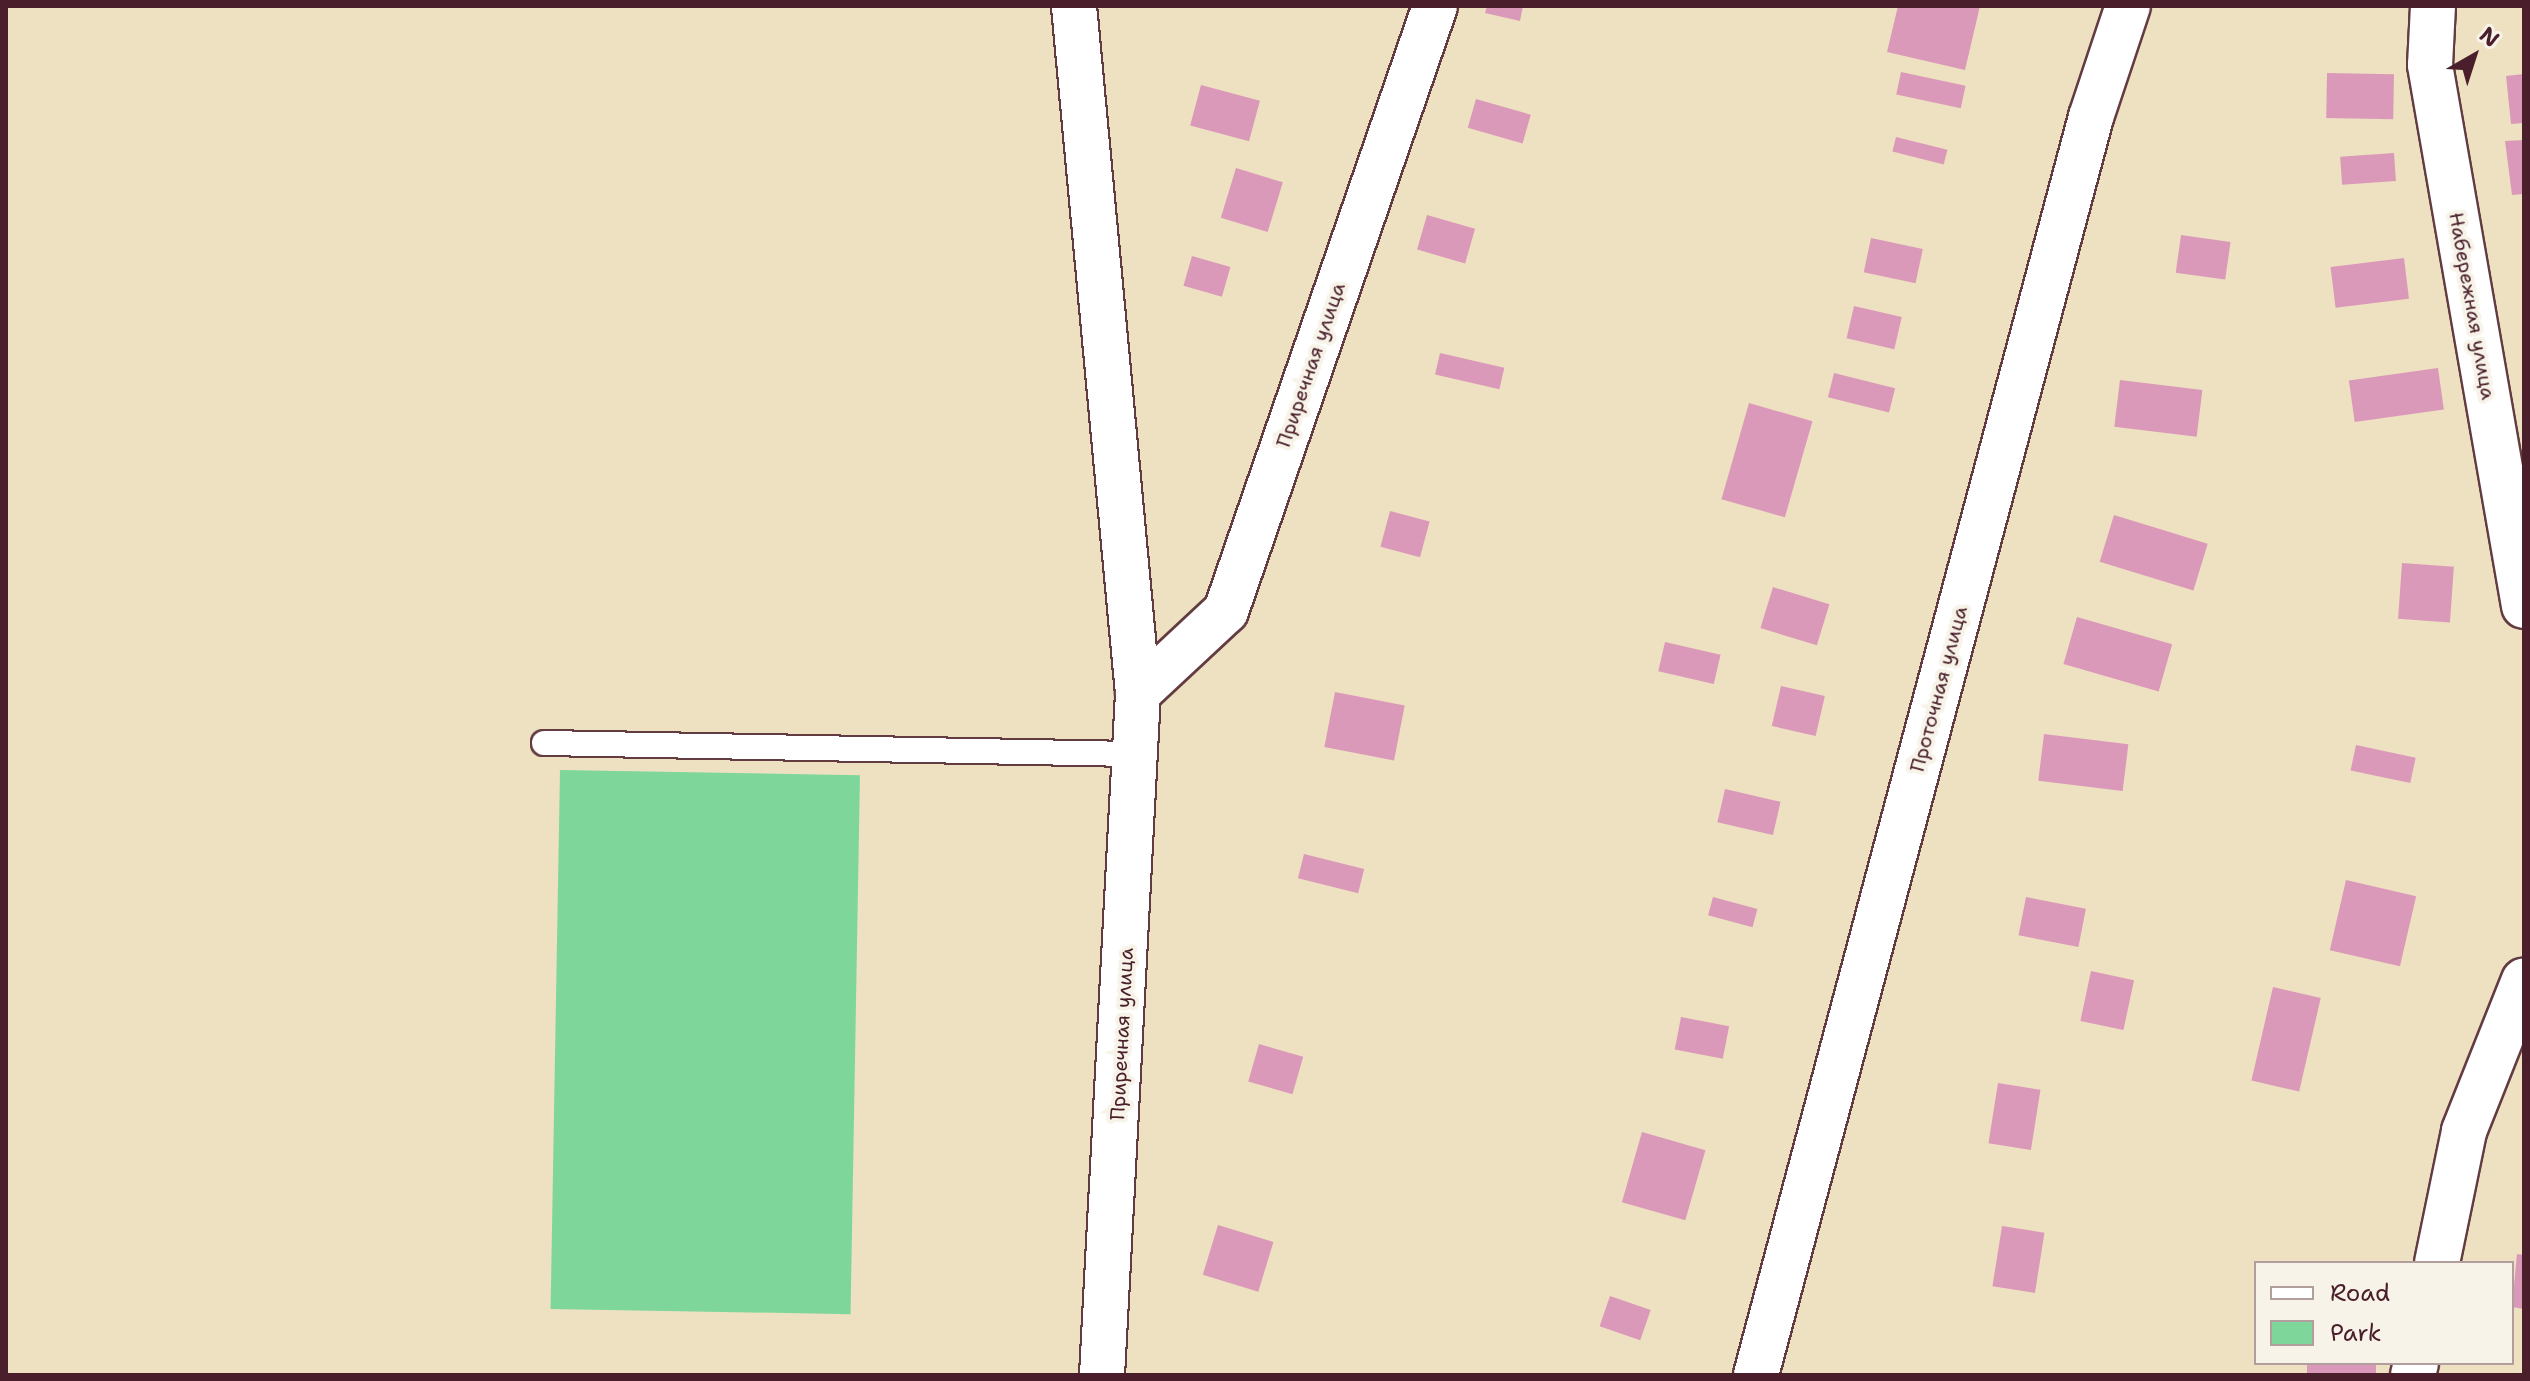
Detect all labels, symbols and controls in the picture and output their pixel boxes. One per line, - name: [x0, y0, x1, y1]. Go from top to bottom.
- north arrow: [2434, 16, 2514, 96]
- text: N: [2474, 20, 2505, 54]
- street label: Набережная улица: [2444, 210, 2500, 402]
- street label: Приречная улица: [1272, 279, 1350, 451]
- street label: Проточная улица: [1905, 603, 1973, 775]
- street label: Приречная улица: [1105, 947, 1139, 1121]
- legend: [2254, 1261, 2514, 1365]
- text: Road: [2330, 1277, 2390, 1309]
- text: Park: [2330, 1317, 2382, 1349]

